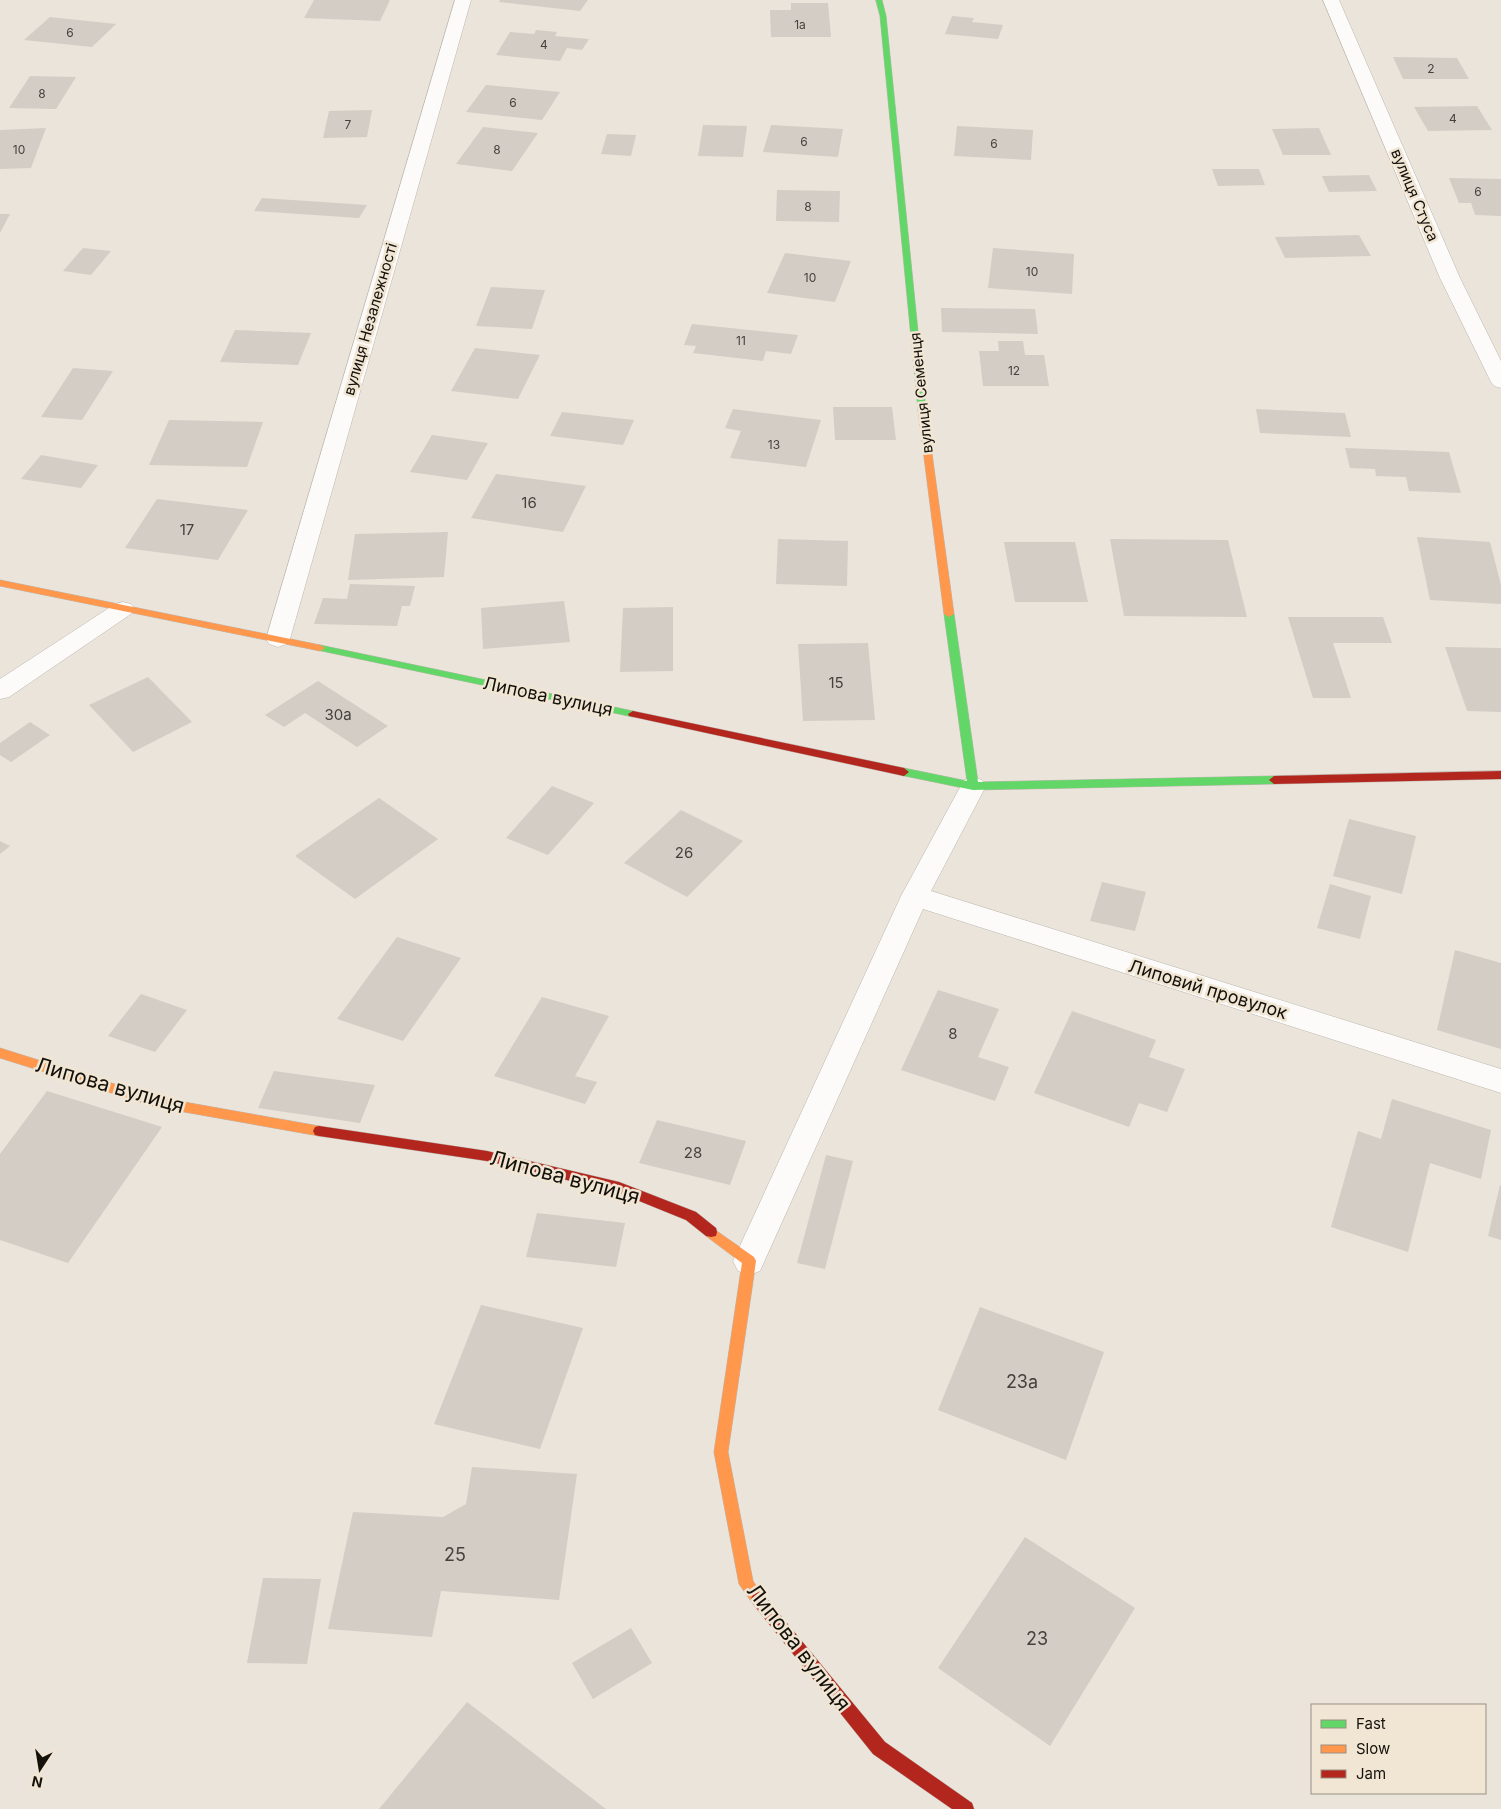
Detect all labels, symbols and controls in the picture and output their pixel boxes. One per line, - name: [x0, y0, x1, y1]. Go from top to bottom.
- house number: 1а: [794, 17, 806, 32]
- house number: 6: [66, 25, 74, 40]
- house number: 4: [540, 37, 548, 52]
- house number: 2: [1427, 61, 1435, 76]
- house number: 8: [38, 86, 46, 101]
- house number: 6: [509, 95, 517, 110]
- house number: 4: [1449, 111, 1457, 126]
- house number: 7: [345, 117, 352, 132]
- house number: 6: [800, 134, 808, 149]
- house number: 6: [990, 136, 998, 151]
- house number: 10: [13, 142, 25, 157]
- house number: 8: [493, 142, 501, 157]
- street label: вулиця Стуса: [1387, 146, 1443, 244]
- house number: 6: [1474, 184, 1482, 199]
- house number: 8: [804, 199, 812, 214]
- street label: вулиця Незалежності: [339, 241, 401, 397]
- house number: 10: [1026, 264, 1038, 279]
- house number: 10: [804, 270, 816, 285]
- street label: вулиця Семенця: [905, 332, 937, 454]
- house number: 11: [736, 333, 746, 348]
- house number: 12: [1008, 363, 1020, 378]
- house number: 13: [768, 437, 780, 452]
- house number: 16: [521, 493, 537, 512]
- house number: 17: [180, 520, 194, 539]
- street label: Липова вулиця: [481, 672, 615, 720]
- house number: 15: [828, 673, 844, 692]
- house number: 30а: [324, 705, 352, 724]
- house number: 26: [675, 843, 693, 862]
- street label: Липовий провулок: [1126, 955, 1290, 1023]
- house number: 8: [948, 1024, 958, 1043]
- street label: Липова вулиця: [33, 1052, 187, 1118]
- house number: 28: [684, 1143, 702, 1162]
- street label: Липова вулиця: [487, 1145, 643, 1209]
- house number: 23а: [1006, 1371, 1038, 1392]
- house number: 25: [444, 1544, 466, 1565]
- street label: Липова вулиця: [742, 1579, 856, 1715]
- house number: 23: [1026, 1628, 1048, 1649]
- legend: [1311, 1704, 1486, 1794]
- text: Fast: [1356, 1714, 1386, 1733]
- text: Slow: [1356, 1739, 1390, 1758]
- north arrow: [15, 1744, 65, 1794]
- text: Jam: [1356, 1764, 1386, 1783]
- text: N: [30, 1773, 44, 1792]

